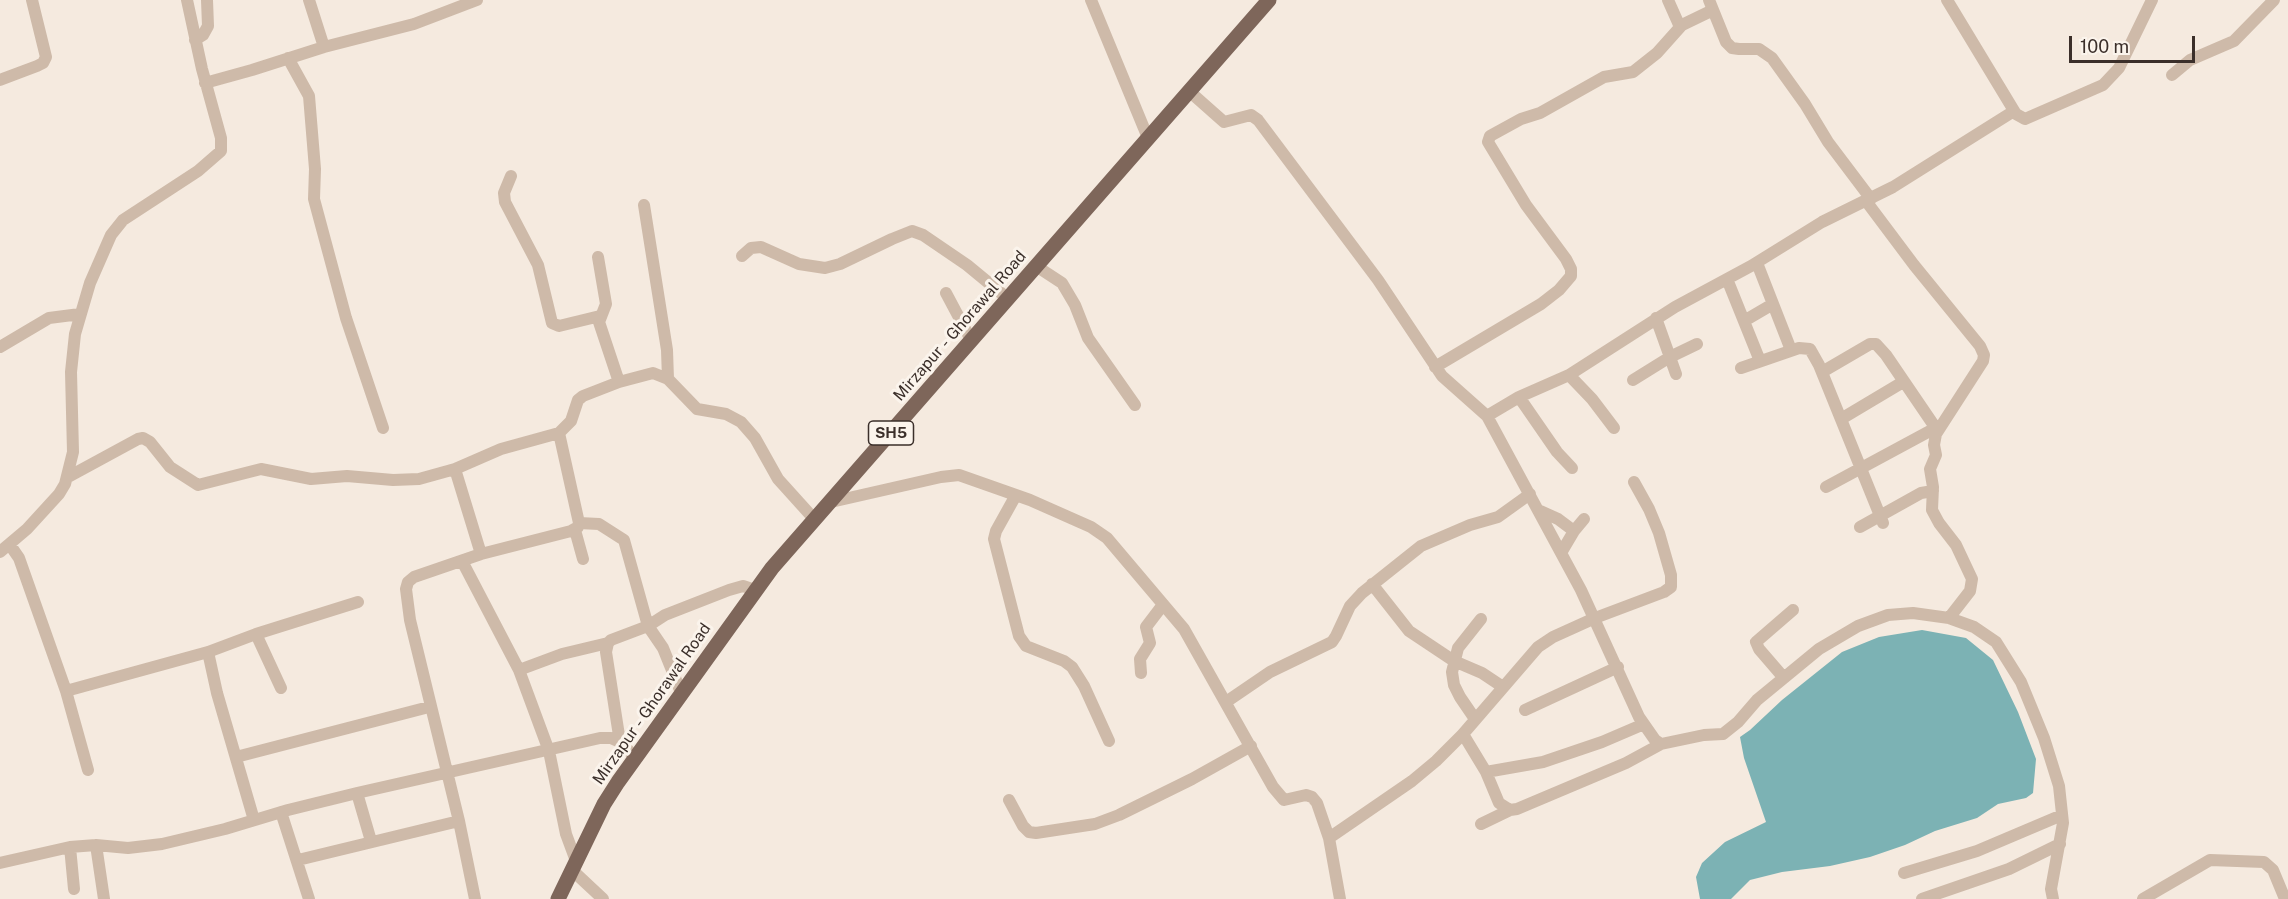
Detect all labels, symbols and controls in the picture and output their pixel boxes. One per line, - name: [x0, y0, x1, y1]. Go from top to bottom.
- scale bar: [2072, 24, 2198, 62]
- text: 100 m: [2080, 36, 2129, 57]
- street label: Mirzapur - Ghorawal Road: [890, 247, 1030, 405]
- road number: SH5: [868, 421, 914, 445]
- street label: Mirzapur - Ghorawal Road: [589, 620, 715, 788]

